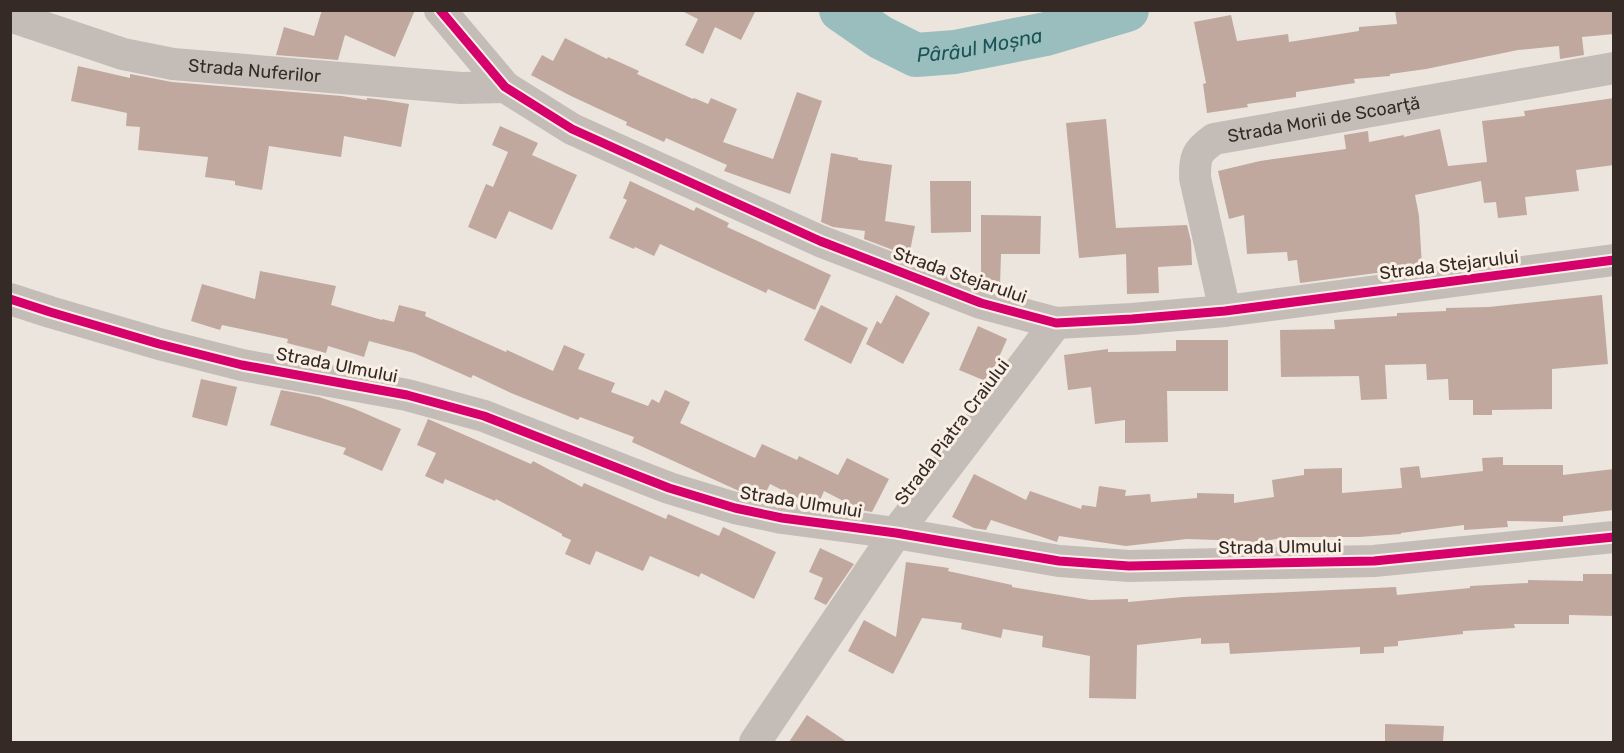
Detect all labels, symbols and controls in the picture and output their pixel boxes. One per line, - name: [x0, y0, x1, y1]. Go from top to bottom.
- water label: Pârâul Moșna: [916, 23, 1045, 67]
- street label: Strada Nuferilor: [187, 54, 322, 87]
- street label: Strada Morii de Scoarţă: [1226, 92, 1422, 147]
- street label: Strada Stejarului: [890, 242, 1030, 308]
- street label: Strada Stejarului: [1378, 246, 1520, 284]
- street label: Strada Ulmului: [274, 342, 400, 388]
- street label: Strada Piatra Craiului: [890, 355, 1014, 509]
- street label: Strada Ulmului: [738, 481, 864, 523]
- street label: Strada Ulmului: [1218, 535, 1342, 559]

